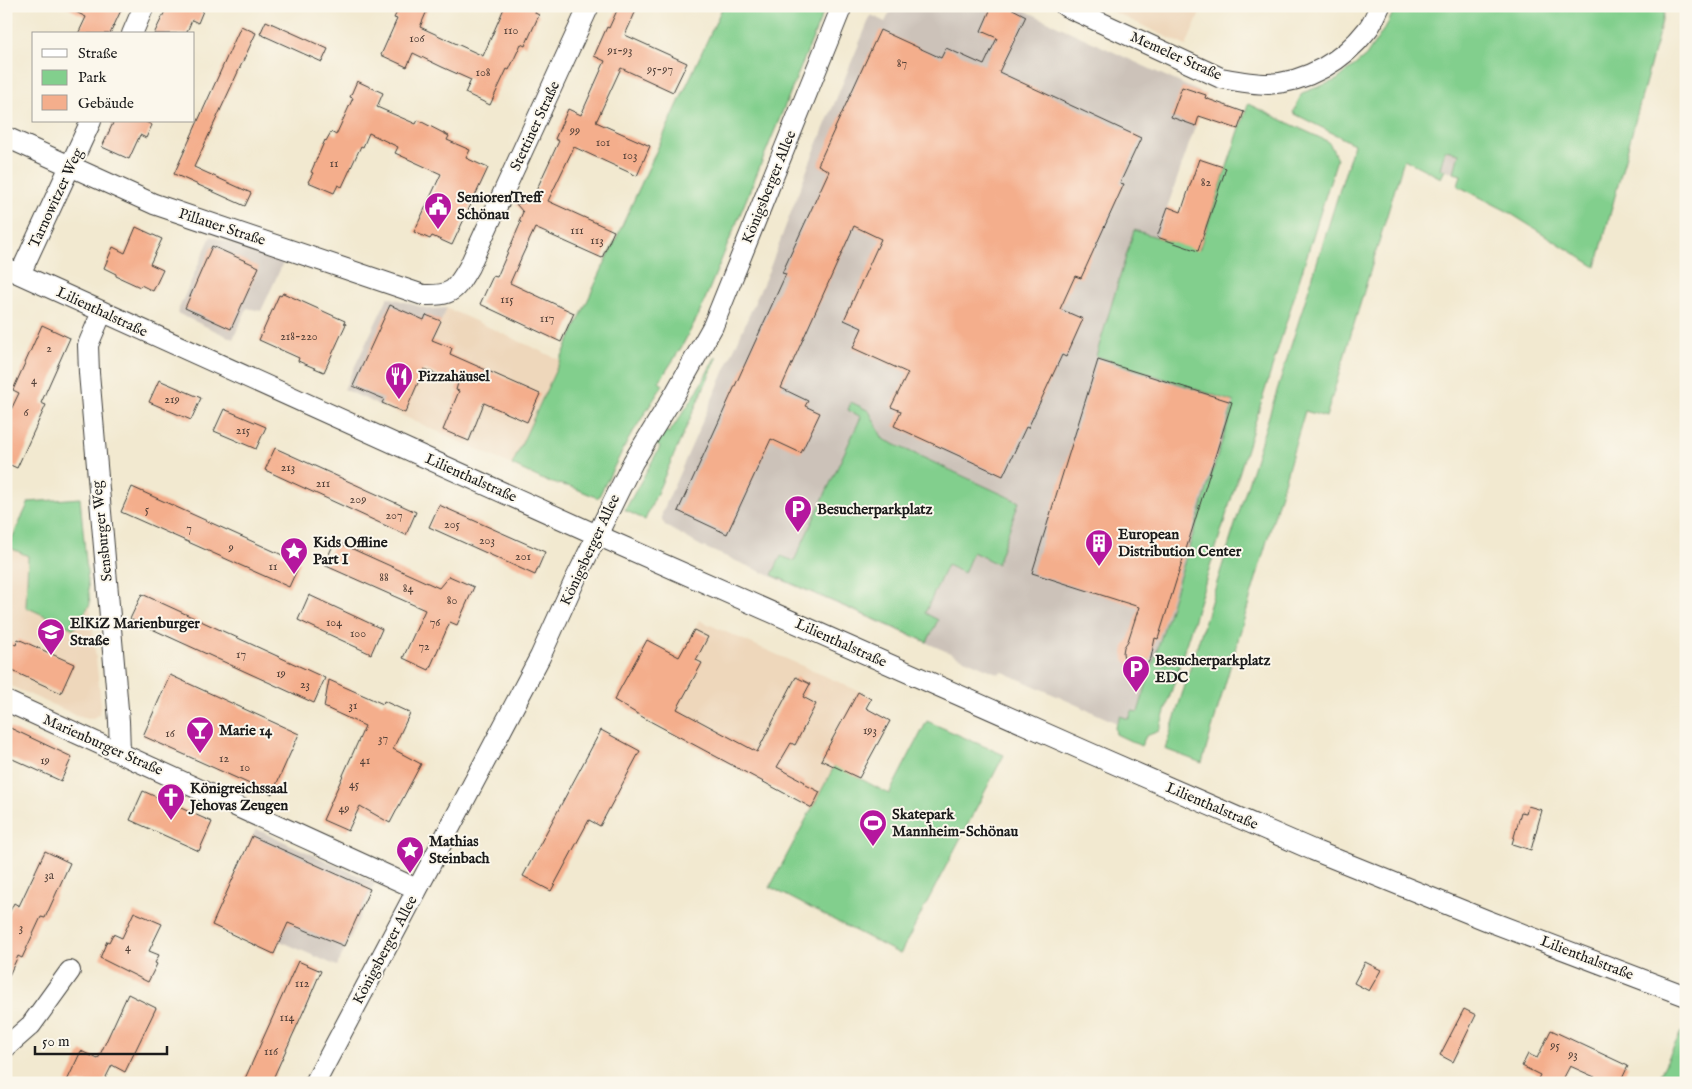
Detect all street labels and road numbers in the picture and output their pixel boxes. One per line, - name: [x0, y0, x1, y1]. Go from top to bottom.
- street label: Memeler Straße: [1127, 27, 1225, 85]
- street label: Stettiner Straße: [506, 78, 564, 174]
- street label: Königsberger Allee: [738, 127, 800, 246]
- street label: Tarnowitzer Weg: [25, 144, 88, 251]
- street label: Pillauer Straße: [176, 204, 268, 250]
- street label: Lilienthalstraße: [53, 283, 151, 341]
- street label: Lilienthalstraße: [422, 449, 520, 507]
- street label: Sensburger Weg: [87, 479, 117, 582]
- street label: Königsberger Allee: [556, 491, 624, 609]
- street label: Lilienthalstraße: [792, 614, 890, 672]
- street label: Marienburger Straße: [40, 710, 166, 780]
- street label: Lilienthalstraße: [1163, 778, 1261, 834]
- street label: Königsberger Allee: [348, 892, 422, 1008]
- street label: Lilienthalstraße: [1538, 932, 1636, 985]

